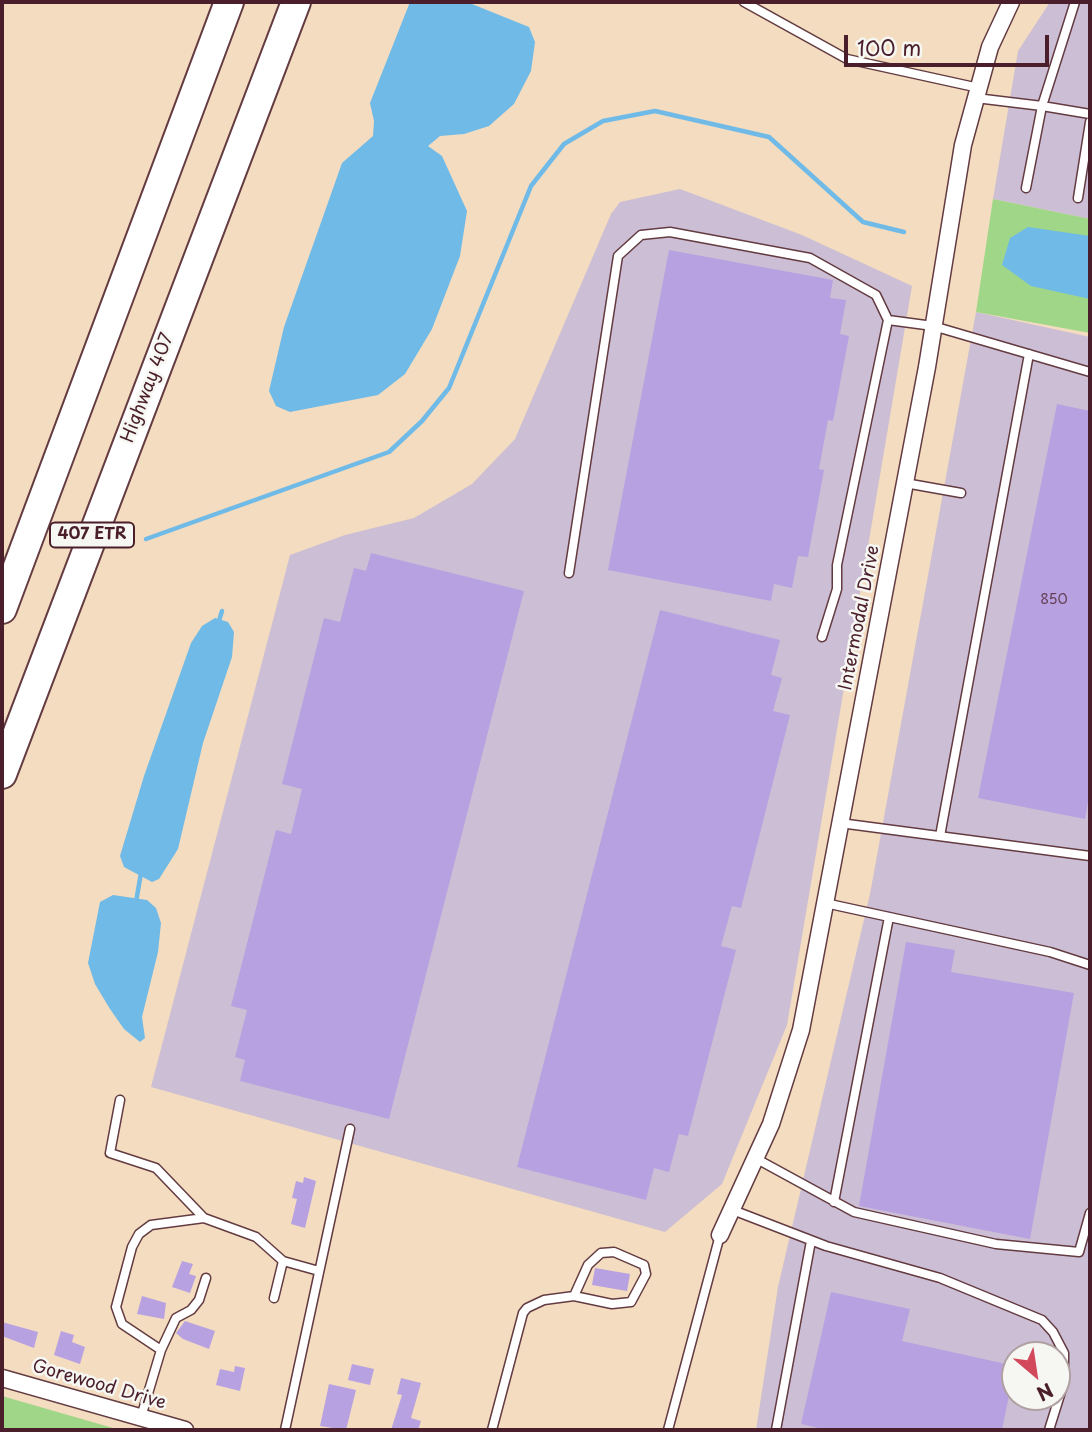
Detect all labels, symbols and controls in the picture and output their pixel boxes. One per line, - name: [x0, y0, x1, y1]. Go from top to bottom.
- scale bar: [847, 21, 1052, 65]
- text: 100 m: [857, 31, 921, 63]
- street label: Highway 407: [117, 330, 179, 446]
- road number: 407 ETR: [50, 522, 134, 548]
- street label: Intermodal Drive: [835, 544, 885, 692]
- house number: 850: [1040, 592, 1068, 608]
- north arrow: [1001, 1341, 1071, 1411]
- street label: Gorewood Drive: [30, 1356, 168, 1414]
- text: N: [1032, 1377, 1059, 1409]

